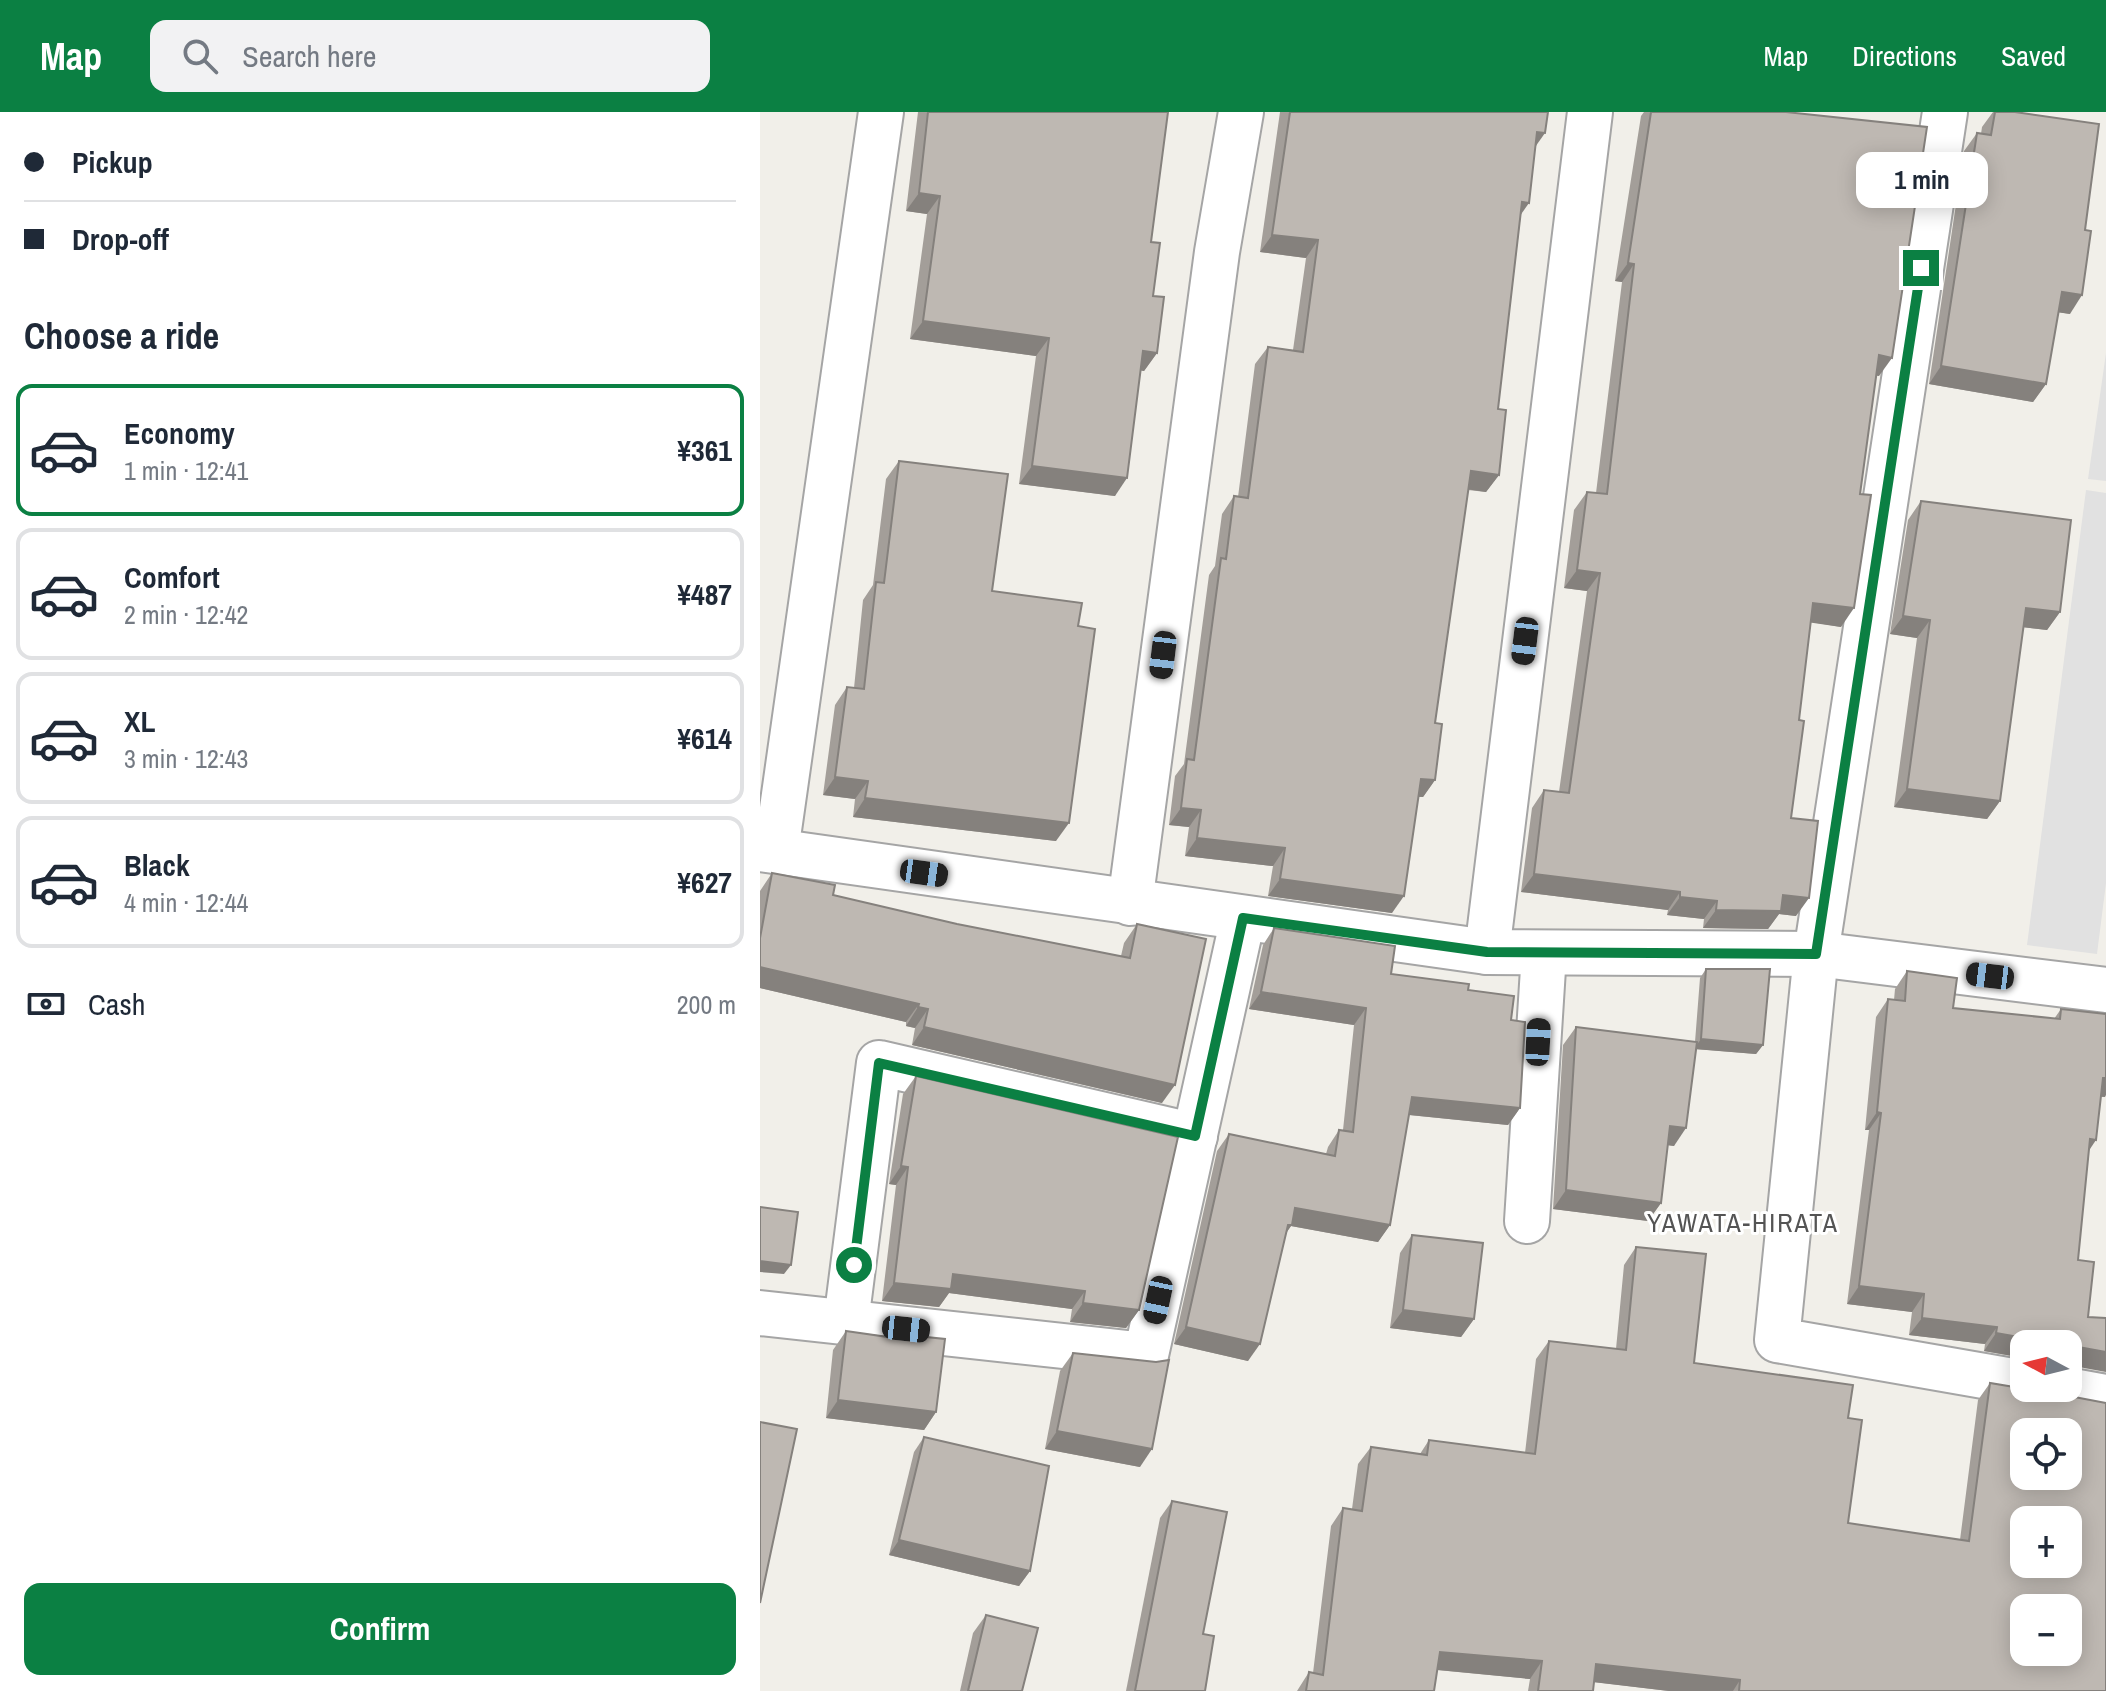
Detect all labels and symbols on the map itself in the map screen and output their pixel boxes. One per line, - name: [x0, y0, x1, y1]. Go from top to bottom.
- callout: 1 min: [1855, 152, 1987, 208]
- route end: [1903, 250, 1939, 286]
- car: [1510, 616, 1540, 666]
- car: [1148, 630, 1178, 680]
- car: [899, 858, 949, 888]
- car: [1965, 961, 2015, 991]
- car: [1525, 1017, 1551, 1067]
- district label: YAWATA-HIRATA: [1647, 1205, 1839, 1240]
- route start: [836, 1247, 872, 1283]
- car: [1141, 1274, 1175, 1326]
- car: [881, 1315, 931, 1343]
- north arrow: [2010, 1330, 2082, 1402]

